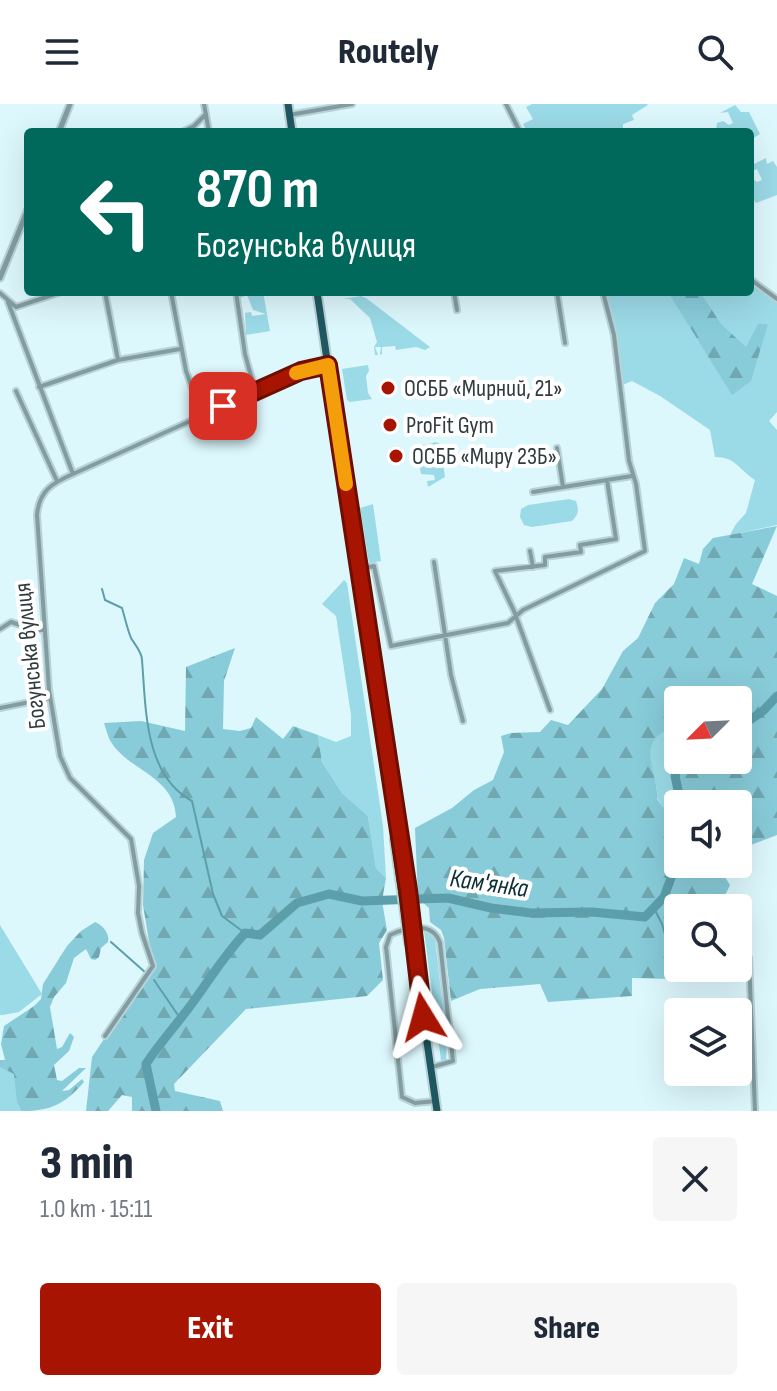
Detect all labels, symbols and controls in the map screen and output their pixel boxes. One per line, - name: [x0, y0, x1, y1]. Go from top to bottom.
- icon: menu: [40, 30, 84, 74]
- icon: search: [693, 30, 737, 74]
- text: Routely: [338, 31, 439, 74]
- text: 870 m: [196, 157, 319, 224]
- icon: left: [64, 160, 168, 264]
- text: Богунська вулиця: [196, 225, 416, 268]
- pin: [189, 372, 257, 440]
- place label: ОСББ «Мирний, 21»: [404, 374, 562, 403]
- marker: ОСББ «Мирний, 21»: [379, 379, 397, 397]
- icon: arrive: [201, 384, 245, 428]
- place label: ProFit Gym: [406, 411, 494, 440]
- marker: ProFit Gym: [381, 416, 399, 434]
- place label: ОСББ «Миру 23Б»: [412, 442, 557, 471]
- marker: ОСББ «Миру 23Б»: [387, 447, 405, 465]
- street label: Богунська вулиця: [8, 582, 52, 730]
- north arrow: [664, 686, 752, 774]
- map controls: [664, 686, 752, 1086]
- button: sound: [664, 790, 752, 878]
- water label: Кам'янка: [448, 863, 531, 905]
- button: search: [664, 894, 752, 982]
- position arrow: [381, 975, 465, 1059]
- button: layers: [664, 998, 752, 1086]
- text: 3 min: [40, 1135, 134, 1192]
- button: close: [653, 1137, 737, 1221]
- text: 1.0 km · 15:11: [40, 1194, 152, 1225]
- button: Exit: [40, 1283, 381, 1375]
- button: Share: [397, 1283, 737, 1375]

